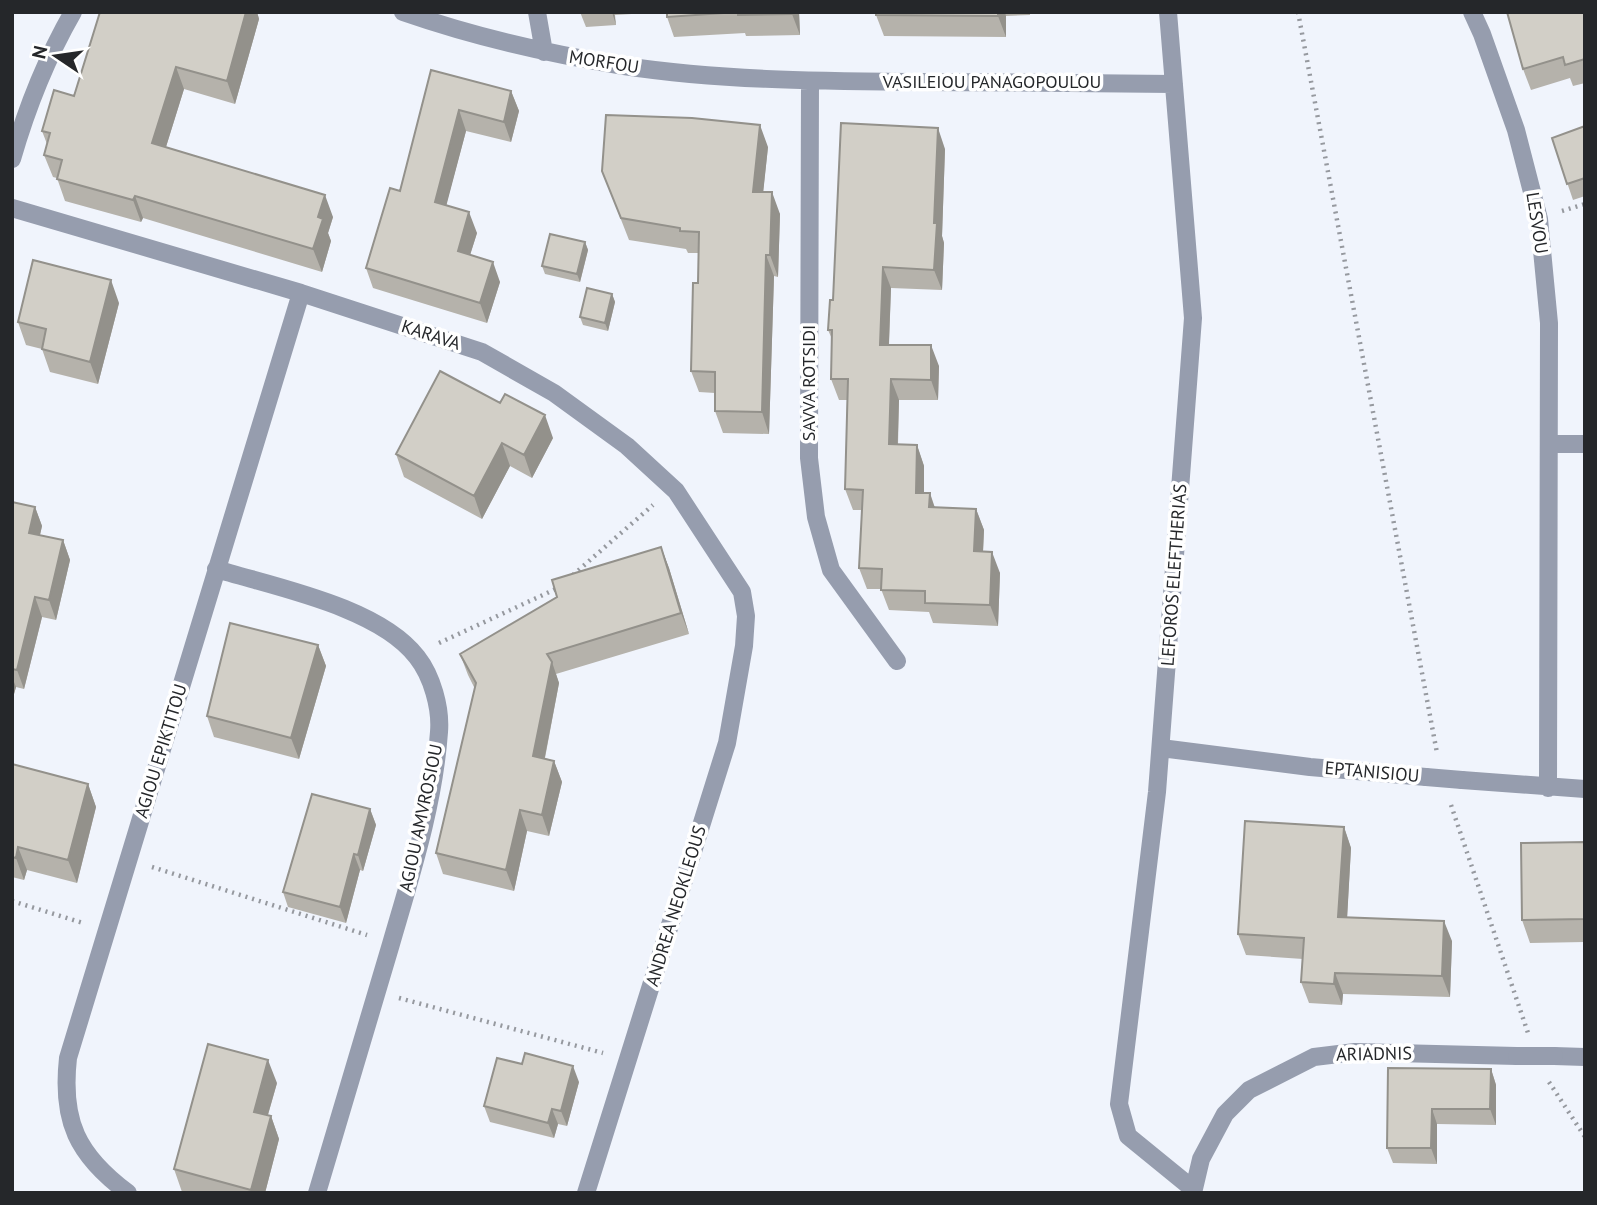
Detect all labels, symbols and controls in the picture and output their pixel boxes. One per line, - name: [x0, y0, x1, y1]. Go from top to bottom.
- north arrow: [21, 21, 91, 91]
- text: N: [26, 43, 53, 61]
- street label: MORFOU: [567, 45, 641, 78]
- street label: VASILEIOU PANAGOPOULOU: [882, 70, 1101, 93]
- street label: LESVOU: [1521, 190, 1554, 256]
- street label: KARAVA: [399, 314, 464, 355]
- street label: SAVVA ROTSIDI: [797, 325, 820, 441]
- street label: LEFOROS ELEFTHERIAS: [1156, 483, 1191, 667]
- street label: AGIOU EPIKTITOU: [129, 681, 192, 821]
- street label: AGIOU AMVROSIOU: [394, 742, 447, 894]
- street label: EPTANISIOU: [1324, 756, 1420, 787]
- street label: ANDREA NEOKLEOUS: [640, 823, 711, 989]
- street label: ARIADNIS: [1336, 1041, 1412, 1066]

